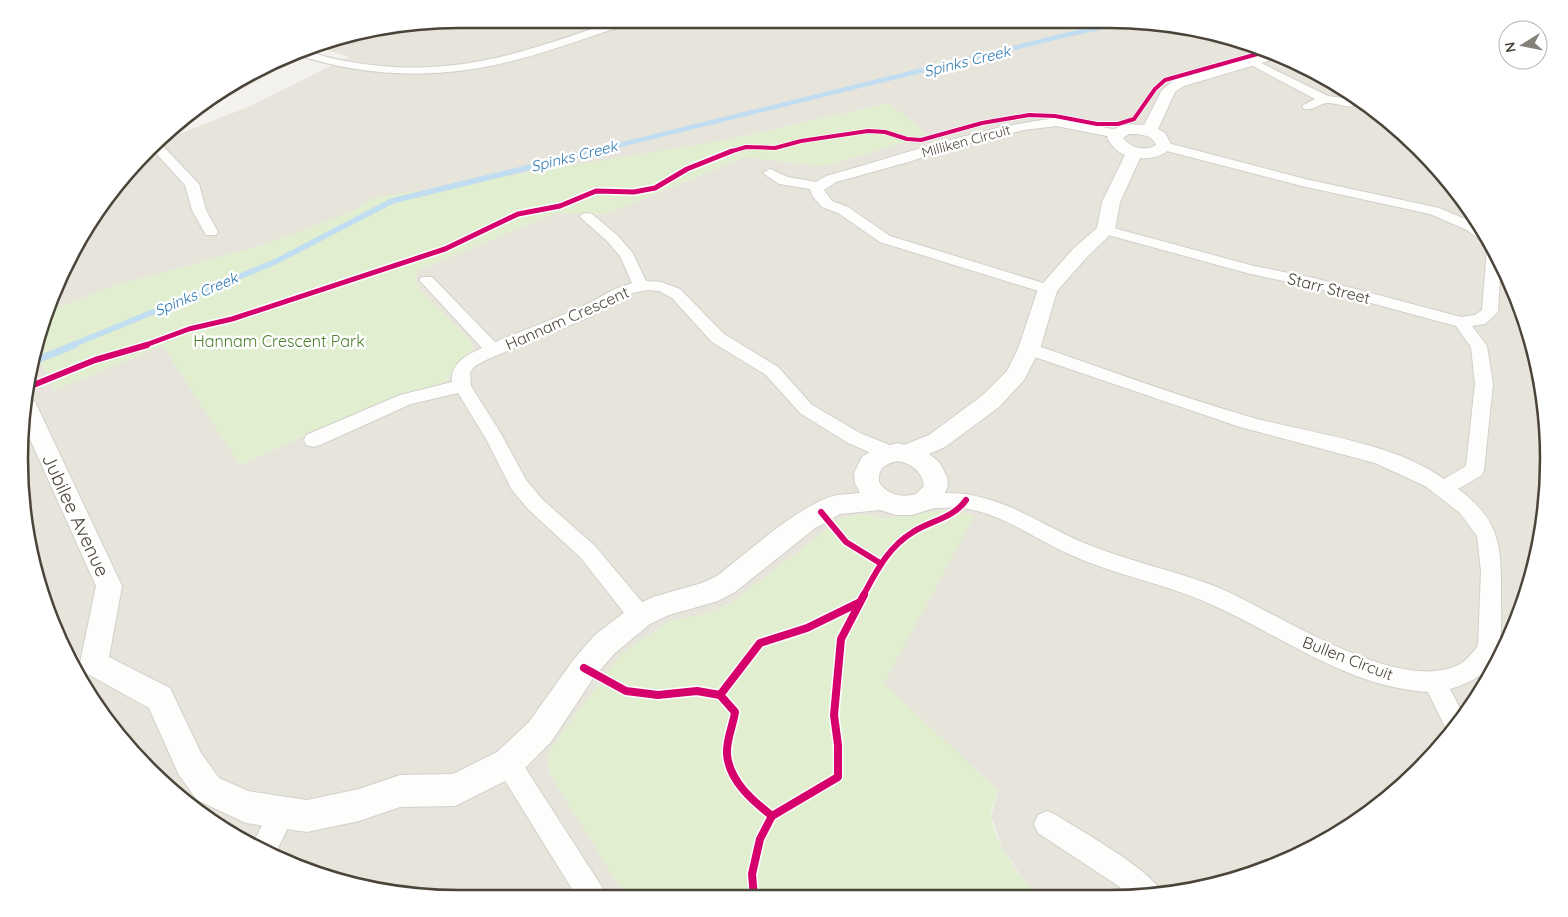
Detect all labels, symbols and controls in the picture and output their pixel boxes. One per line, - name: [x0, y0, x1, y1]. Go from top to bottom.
- north arrow: [1498, 20, 1548, 70]
- water label: Spinks Creek: [922, 41, 1014, 81]
- text: N: [1500, 41, 1520, 54]
- street label: Milliken Circuit: [920, 120, 1013, 161]
- water label: Spinks Creek: [529, 136, 621, 176]
- water label: Spinks Creek: [151, 267, 242, 320]
- street label: Starr Street: [1286, 268, 1372, 308]
- street label: Hannam Crescent: [502, 282, 632, 354]
- park label: Hannam Crescent Park: [193, 331, 365, 351]
- street label: Jubilee Avenue: [37, 450, 115, 580]
- street label: Bullen Circuit: [1300, 632, 1396, 684]

